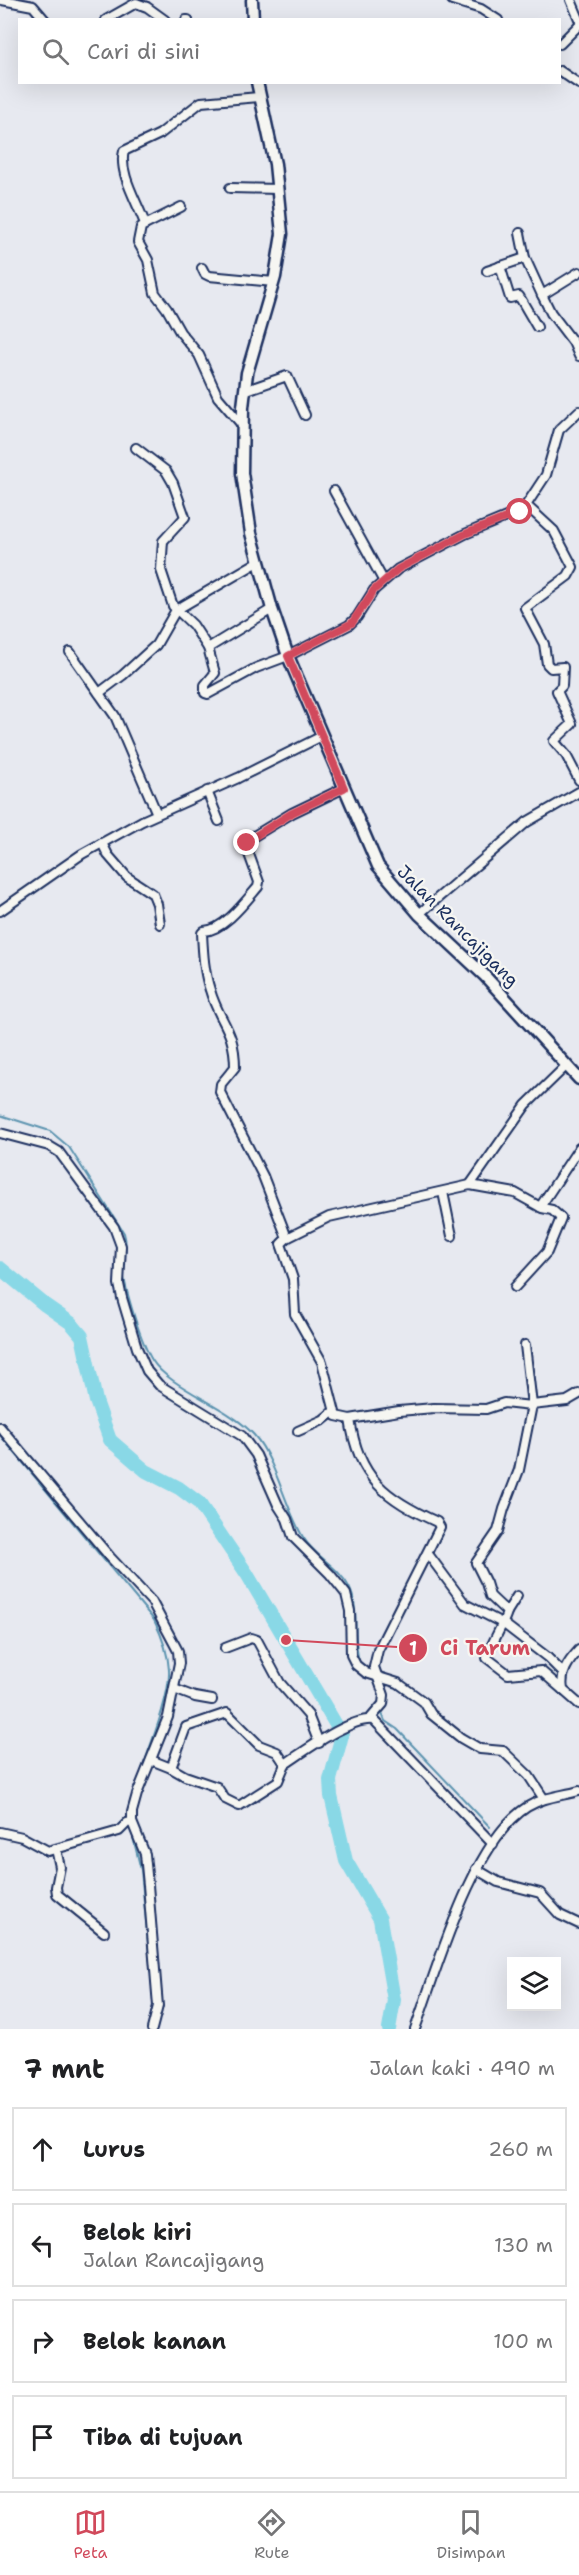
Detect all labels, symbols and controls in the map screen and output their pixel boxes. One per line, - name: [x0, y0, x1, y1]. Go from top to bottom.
- search box: [18, 18, 561, 84]
- icon: search: [39, 35, 72, 68]
- text: Cari di sini: [87, 37, 200, 66]
- route start: [506, 498, 532, 524]
- route end: [233, 829, 259, 855]
- street label: Jalan Rancajigang: [392, 860, 524, 992]
- callout: Ci Tarum: [398, 1629, 542, 1667]
- text: Ci Tarum: [440, 1635, 530, 1661]
- text: 1: [409, 1637, 417, 1661]
- map controls: [507, 1957, 561, 2011]
- button: layers: [507, 1957, 561, 2011]
- text: 7 mnt: [24, 2051, 104, 2086]
- text: Jalan kaki · 490 m: [369, 2055, 555, 2081]
- icon: ahead: [26, 2133, 59, 2166]
- text: Lurus: [83, 2135, 145, 2164]
- text: 260 m: [488, 2136, 553, 2162]
- text: Belok kiri: [83, 2218, 192, 2247]
- icon: left: [26, 2229, 59, 2262]
- text: 130 m: [494, 2232, 553, 2258]
- text: Jalan Rancajigang: [83, 2247, 264, 2273]
- icon: right: [26, 2325, 59, 2358]
- text: Belok kanan: [83, 2327, 226, 2356]
- text: 100 m: [493, 2328, 553, 2354]
- icon: arrive: [26, 2421, 59, 2454]
- text: Tiba di tujuan: [83, 2423, 243, 2452]
- tab: Peta: [73, 2506, 107, 2563]
- tab: Rute: [254, 2506, 290, 2563]
- tab: Disimpan: [436, 2506, 506, 2563]

